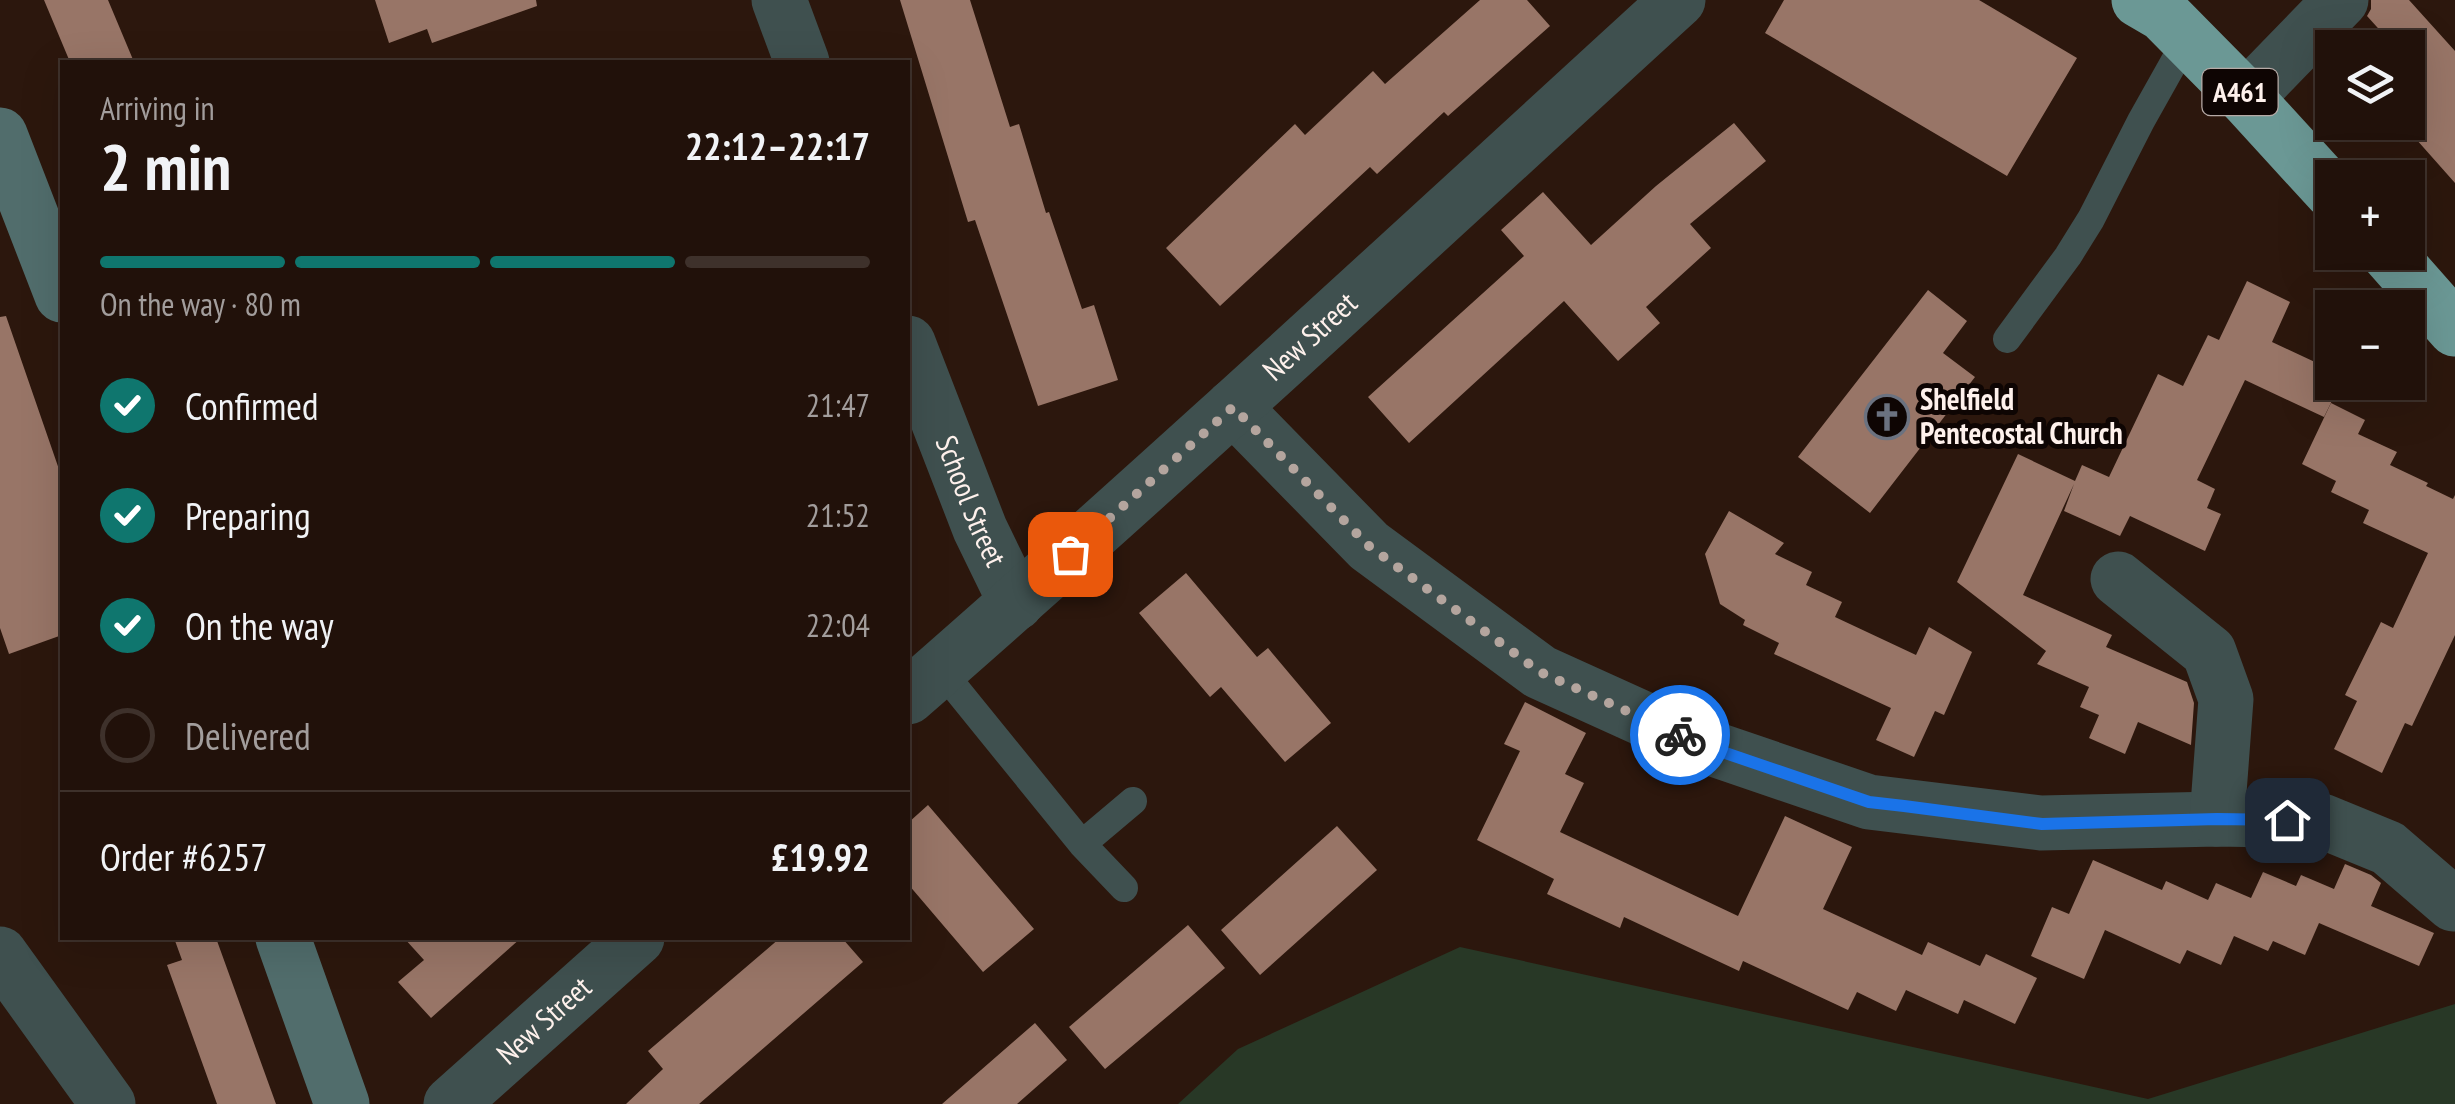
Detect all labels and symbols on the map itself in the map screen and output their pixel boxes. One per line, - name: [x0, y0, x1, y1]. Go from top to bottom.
- road number: A461: [2202, 69, 2278, 115]
- street label: New Street: [1254, 282, 1365, 388]
- place label: Shelfield Pentecostal Church: [1920, 379, 2123, 452]
- church icon: Shelfield Pentecostal Church: [1864, 394, 1910, 440]
- street label: School Street: [928, 430, 1017, 573]
- pin: [1028, 512, 1113, 597]
- courier: [1630, 685, 1730, 785]
- pin: [2245, 778, 2330, 863]
- street label: New Street: [488, 967, 599, 1072]

